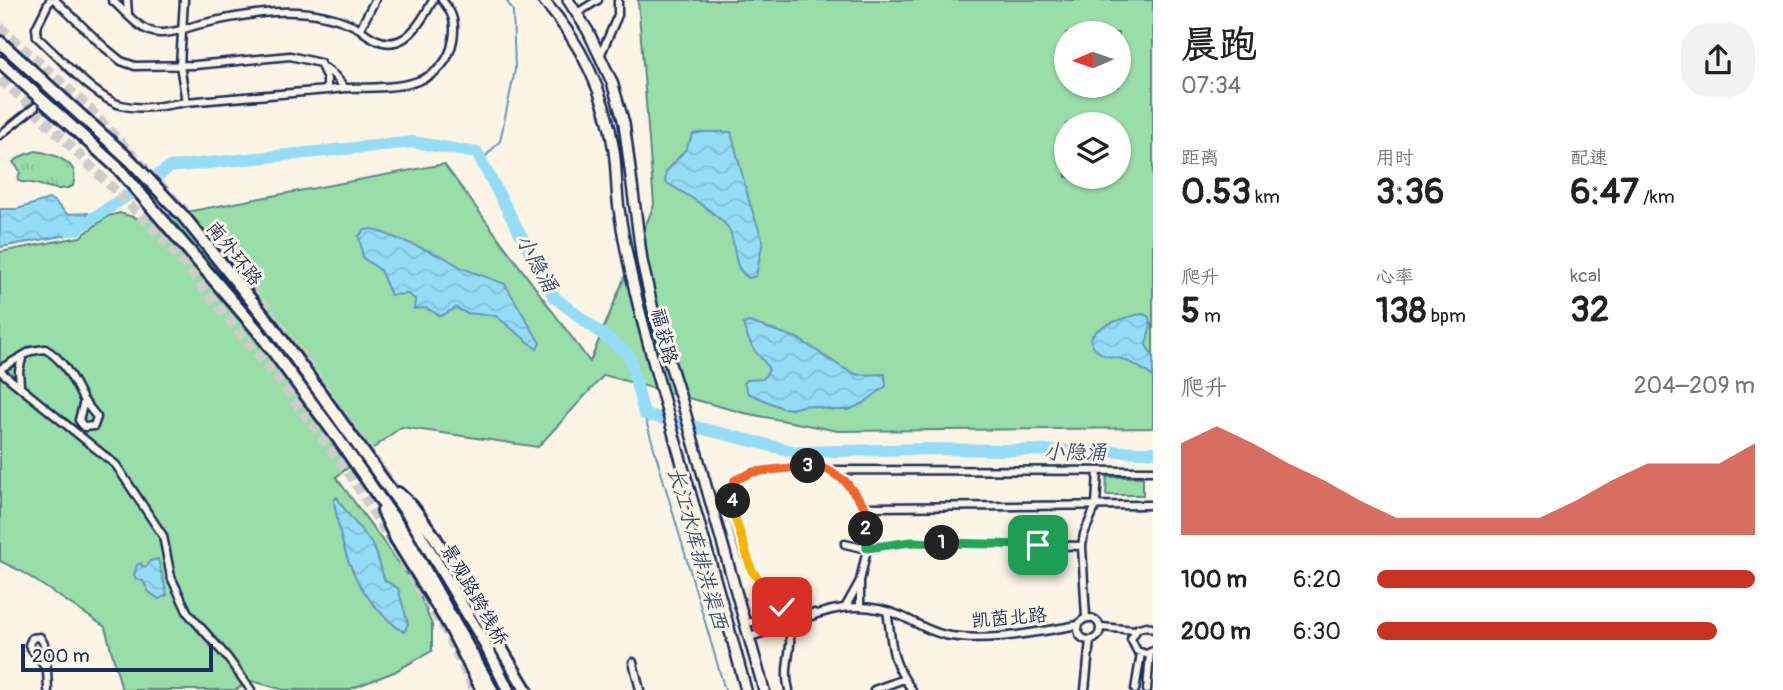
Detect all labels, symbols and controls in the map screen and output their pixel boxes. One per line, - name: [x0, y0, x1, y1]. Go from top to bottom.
- north arrow: [1054, 21, 1130, 98]
- map controls: [1054, 21, 1131, 189]
- text: 晨跑: [1181, 21, 1257, 69]
- button: share: [1681, 23, 1755, 97]
- text: 07:34: [1181, 71, 1241, 100]
- button: layers: [1054, 112, 1131, 189]
- text: 距离: [1181, 146, 1219, 170]
- text: 用时: [1376, 146, 1414, 170]
- text: 配速: [1570, 146, 1608, 170]
- text: 0.53: [1181, 170, 1251, 214]
- text: 3:36: [1376, 170, 1444, 214]
- text: 6:47: [1570, 170, 1639, 214]
- text: km: [1251, 185, 1280, 209]
- text: /km: [1639, 185, 1675, 209]
- street label: 南外环路: [201, 217, 267, 291]
- water label: 小隐涌: [509, 229, 564, 298]
- text: kcal: [1570, 264, 1601, 288]
- text: 爬升: [1181, 265, 1219, 289]
- text: 心率: [1376, 265, 1414, 289]
- text: 32: [1570, 288, 1609, 332]
- text: 5: [1181, 289, 1200, 333]
- text: 138: [1376, 289, 1427, 333]
- text: m: [1200, 304, 1221, 328]
- text: bpm: [1427, 304, 1466, 328]
- street label: 福获路: [645, 306, 683, 367]
- text: 204–209 m: [1634, 371, 1755, 400]
- text: 爬升: [1181, 373, 1227, 402]
- water label: 小隐涌: [1044, 439, 1107, 466]
- pin: 3: [790, 448, 826, 484]
- text: 3: [802, 453, 813, 477]
- water label: 长江水库排洪渠西: [661, 464, 734, 634]
- pin: 4: [716, 484, 750, 518]
- text: 4: [727, 488, 738, 512]
- pin: 2: [848, 512, 884, 546]
- pin: [1008, 515, 1068, 575]
- text: 2: [860, 516, 871, 540]
- pin: 1: [925, 526, 960, 560]
- icon: arrive: [1019, 526, 1057, 564]
- text: 1: [938, 530, 945, 554]
- street label: 景观路跨线桥: [435, 539, 513, 650]
- text: 100 m: [1181, 565, 1247, 594]
- text: 6:20: [1293, 565, 1341, 594]
- pin: [752, 577, 812, 637]
- icon: check: [763, 588, 801, 626]
- street label: 凯茵北路: [970, 603, 1048, 633]
- text: 200 m: [1181, 617, 1251, 646]
- text: 6:30: [1293, 617, 1341, 646]
- scale bar: [21, 641, 214, 673]
- text: 200 m: [32, 644, 90, 668]

